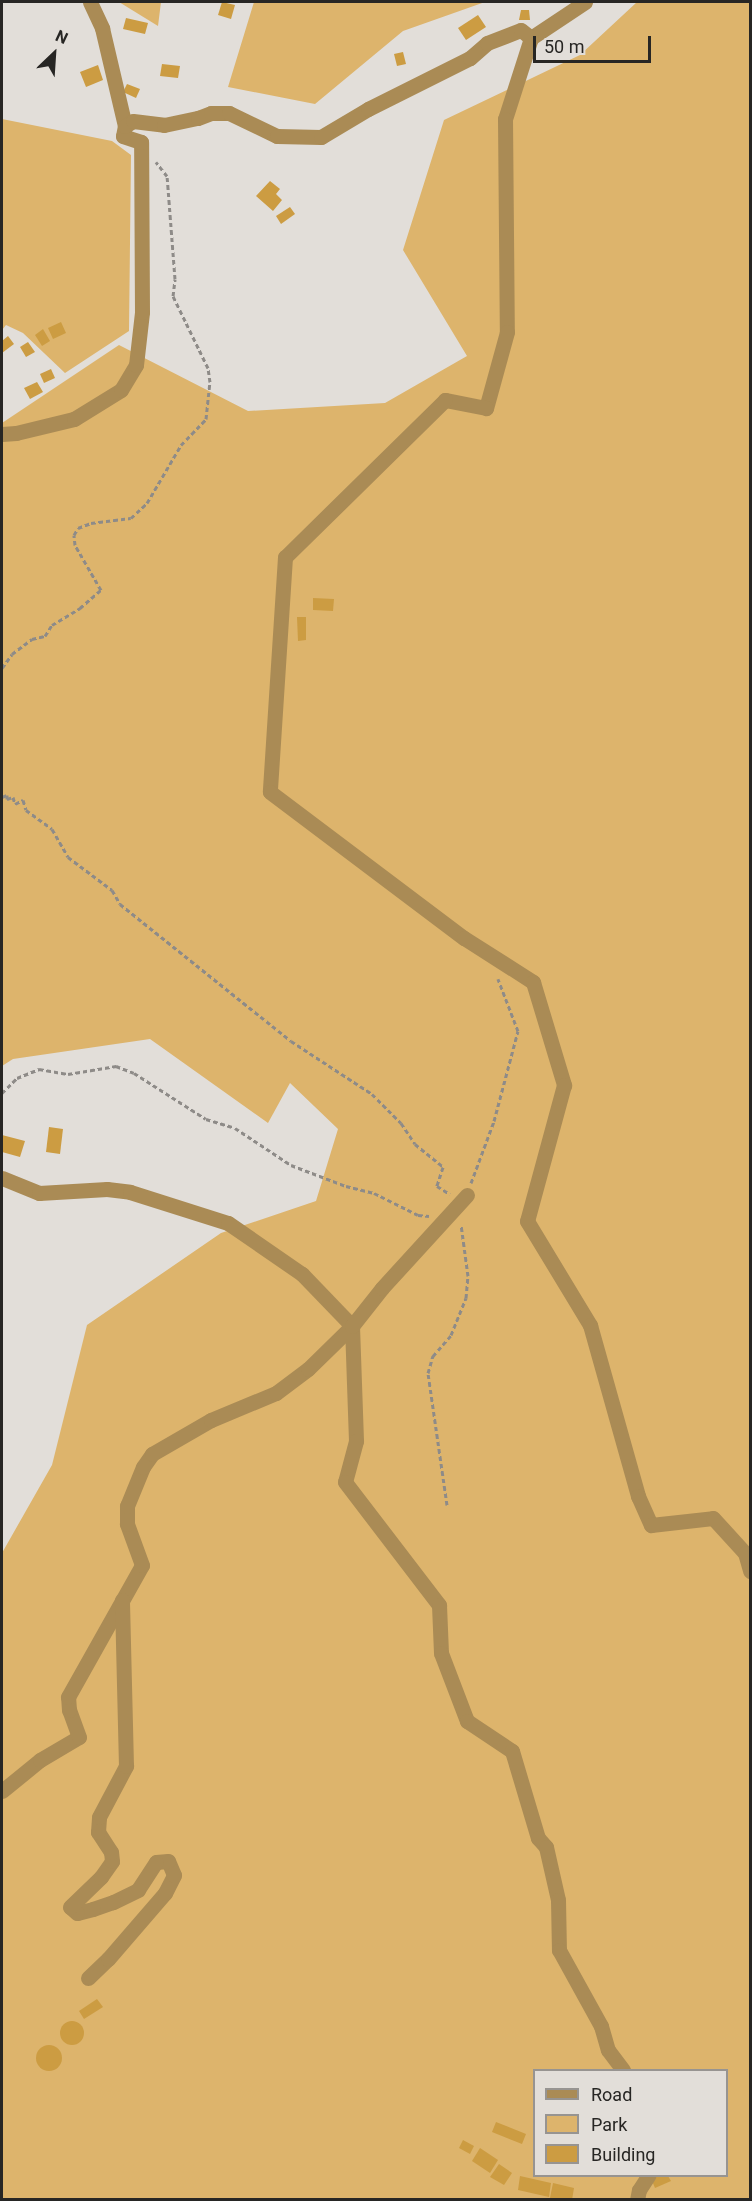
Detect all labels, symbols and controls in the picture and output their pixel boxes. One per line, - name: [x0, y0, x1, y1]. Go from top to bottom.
- north arrow: [24, 24, 84, 84]
- scale bar: [536, 24, 654, 62]
- text: N: [53, 26, 71, 48]
- text: 50 m: [544, 36, 584, 57]
- legend: [533, 2069, 728, 2177]
- text: Road: [591, 2084, 632, 2105]
- text: Park: [591, 2114, 627, 2135]
- text: Building: [591, 2144, 655, 2165]

